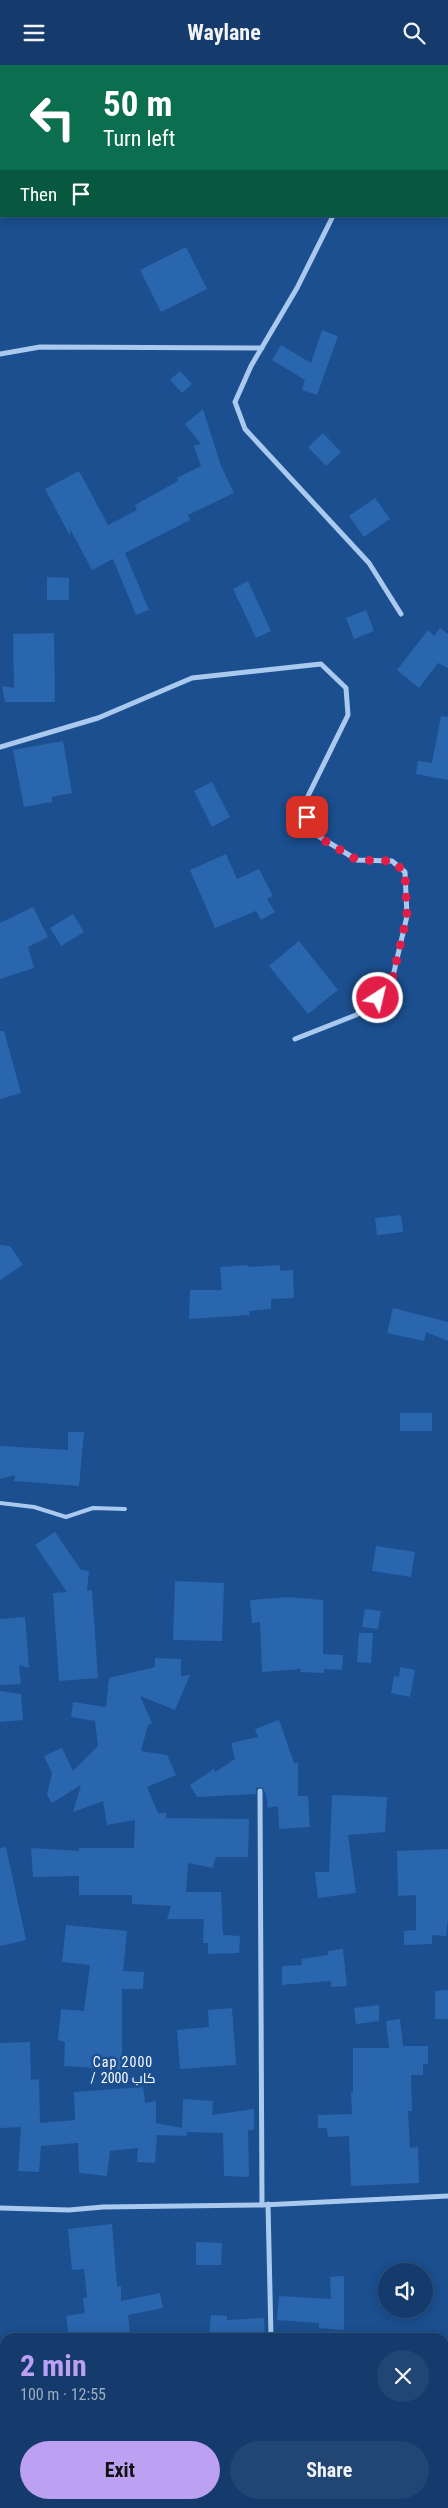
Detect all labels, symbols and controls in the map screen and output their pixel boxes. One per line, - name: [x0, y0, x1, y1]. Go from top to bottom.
- icon: menu: [20, 19, 48, 47]
- icon: search: [400, 19, 428, 47]
- text: Waylane: [187, 20, 261, 45]
- text: 50 m: [103, 84, 172, 125]
- icon: left: [20, 85, 85, 150]
- text: Turn left: [103, 126, 175, 151]
- icon: arrive: [67, 180, 95, 208]
- text: Then: [20, 183, 57, 206]
- pin: [286, 796, 328, 838]
- icon: arrive: [293, 803, 321, 831]
- position arrow: [351, 971, 403, 1023]
- district label: Cap 2000 / كاب 2000: [90, 2054, 156, 2086]
- map controls: [378, 2263, 433, 2318]
- button: sound: [378, 2263, 433, 2318]
- text: 2 min: [20, 2348, 87, 2383]
- button: close: [377, 2350, 429, 2402]
- text: 100 m · 12:55: [20, 2385, 106, 2404]
- button: Exit: [20, 2441, 220, 2499]
- button: Share: [230, 2441, 429, 2499]

